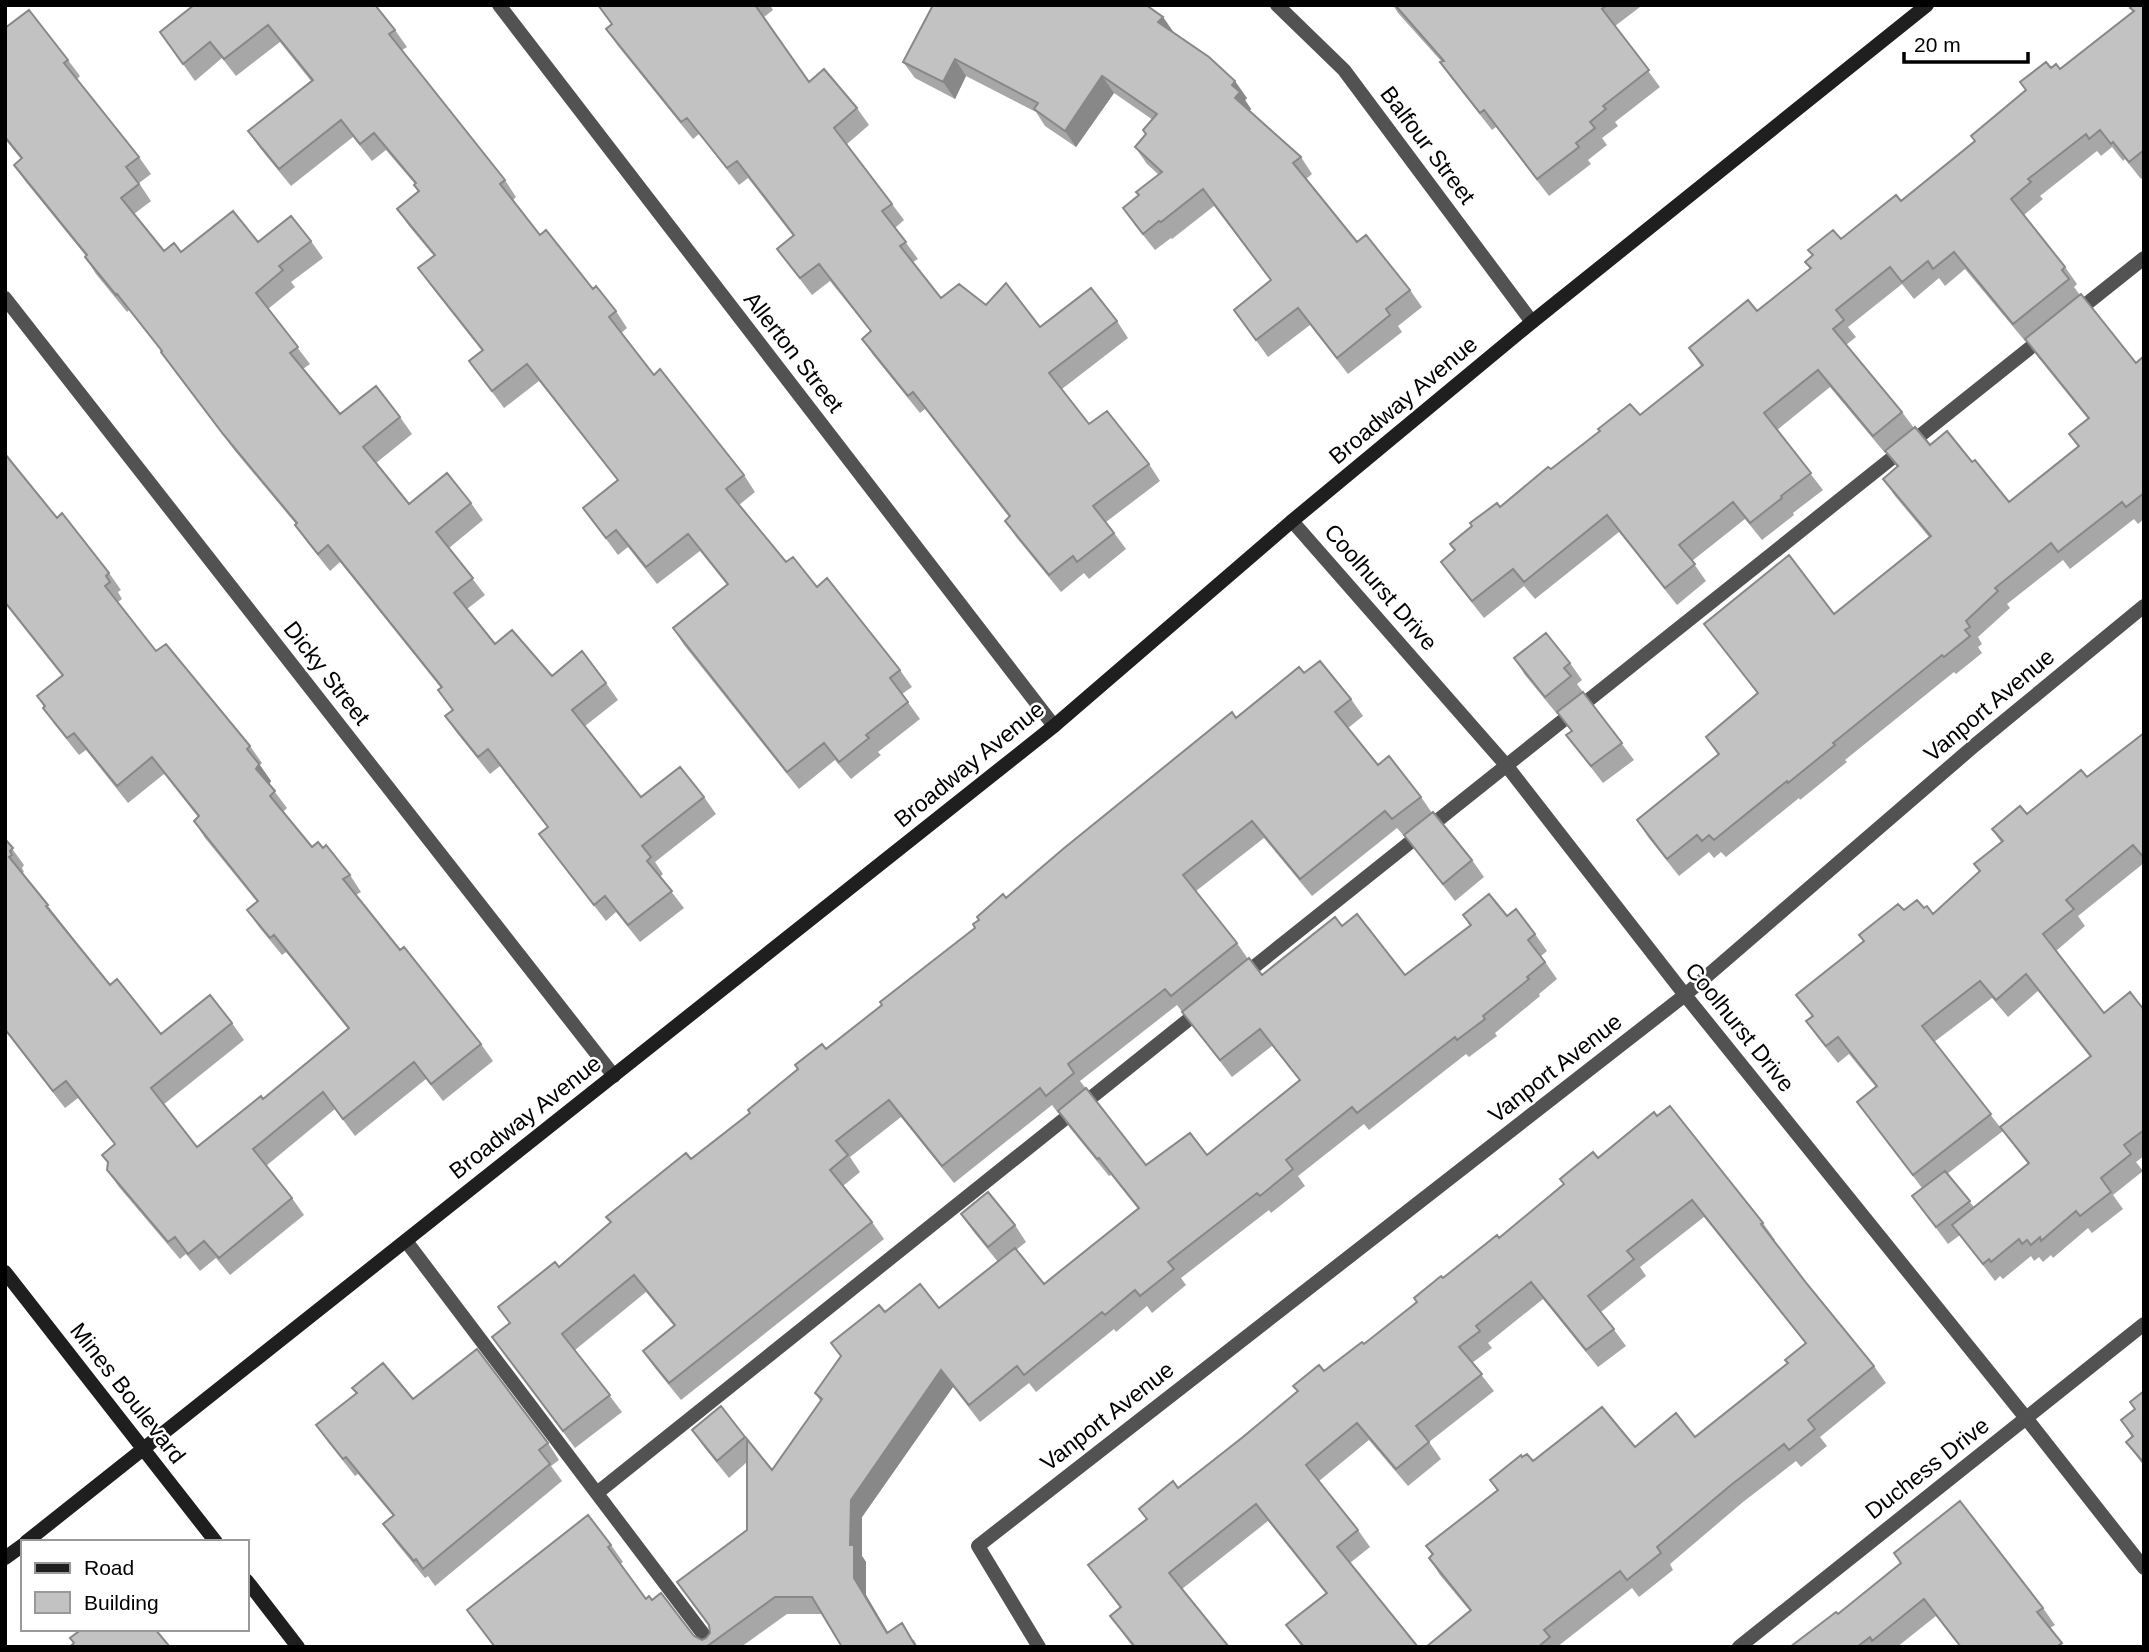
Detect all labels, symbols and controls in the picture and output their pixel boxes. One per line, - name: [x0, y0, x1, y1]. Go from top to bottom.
- scale bar: [1904, 21, 2028, 65]
- text: 20 m: [1914, 33, 1961, 56]
- street label: Balfour Street: [1375, 81, 1481, 209]
- street label: Allerton Street: [739, 287, 849, 418]
- street label: Broadway Avenue: [1324, 331, 1482, 469]
- street label: Coolhurst Drive: [1319, 519, 1443, 655]
- street label: Dicky Street: [279, 616, 376, 730]
- street label: Vanport Avenue: [1919, 643, 2059, 767]
- street label: Broadway Avenue: [889, 696, 1049, 832]
- street label: Coolhurst Drive: [1680, 957, 1800, 1097]
- street label: Vanport Avenue: [1483, 1008, 1627, 1128]
- street label: Broadway Avenue: [444, 1050, 606, 1184]
- street label: Mines Boulevard: [65, 1317, 191, 1469]
- street label: Vanport Avenue: [1035, 1356, 1179, 1476]
- street label: Duchess Drive: [1860, 1412, 1994, 1524]
- legend: [21, 1540, 248, 1631]
- text: Road: [84, 1556, 134, 1579]
- text: Building: [84, 1591, 159, 1614]

